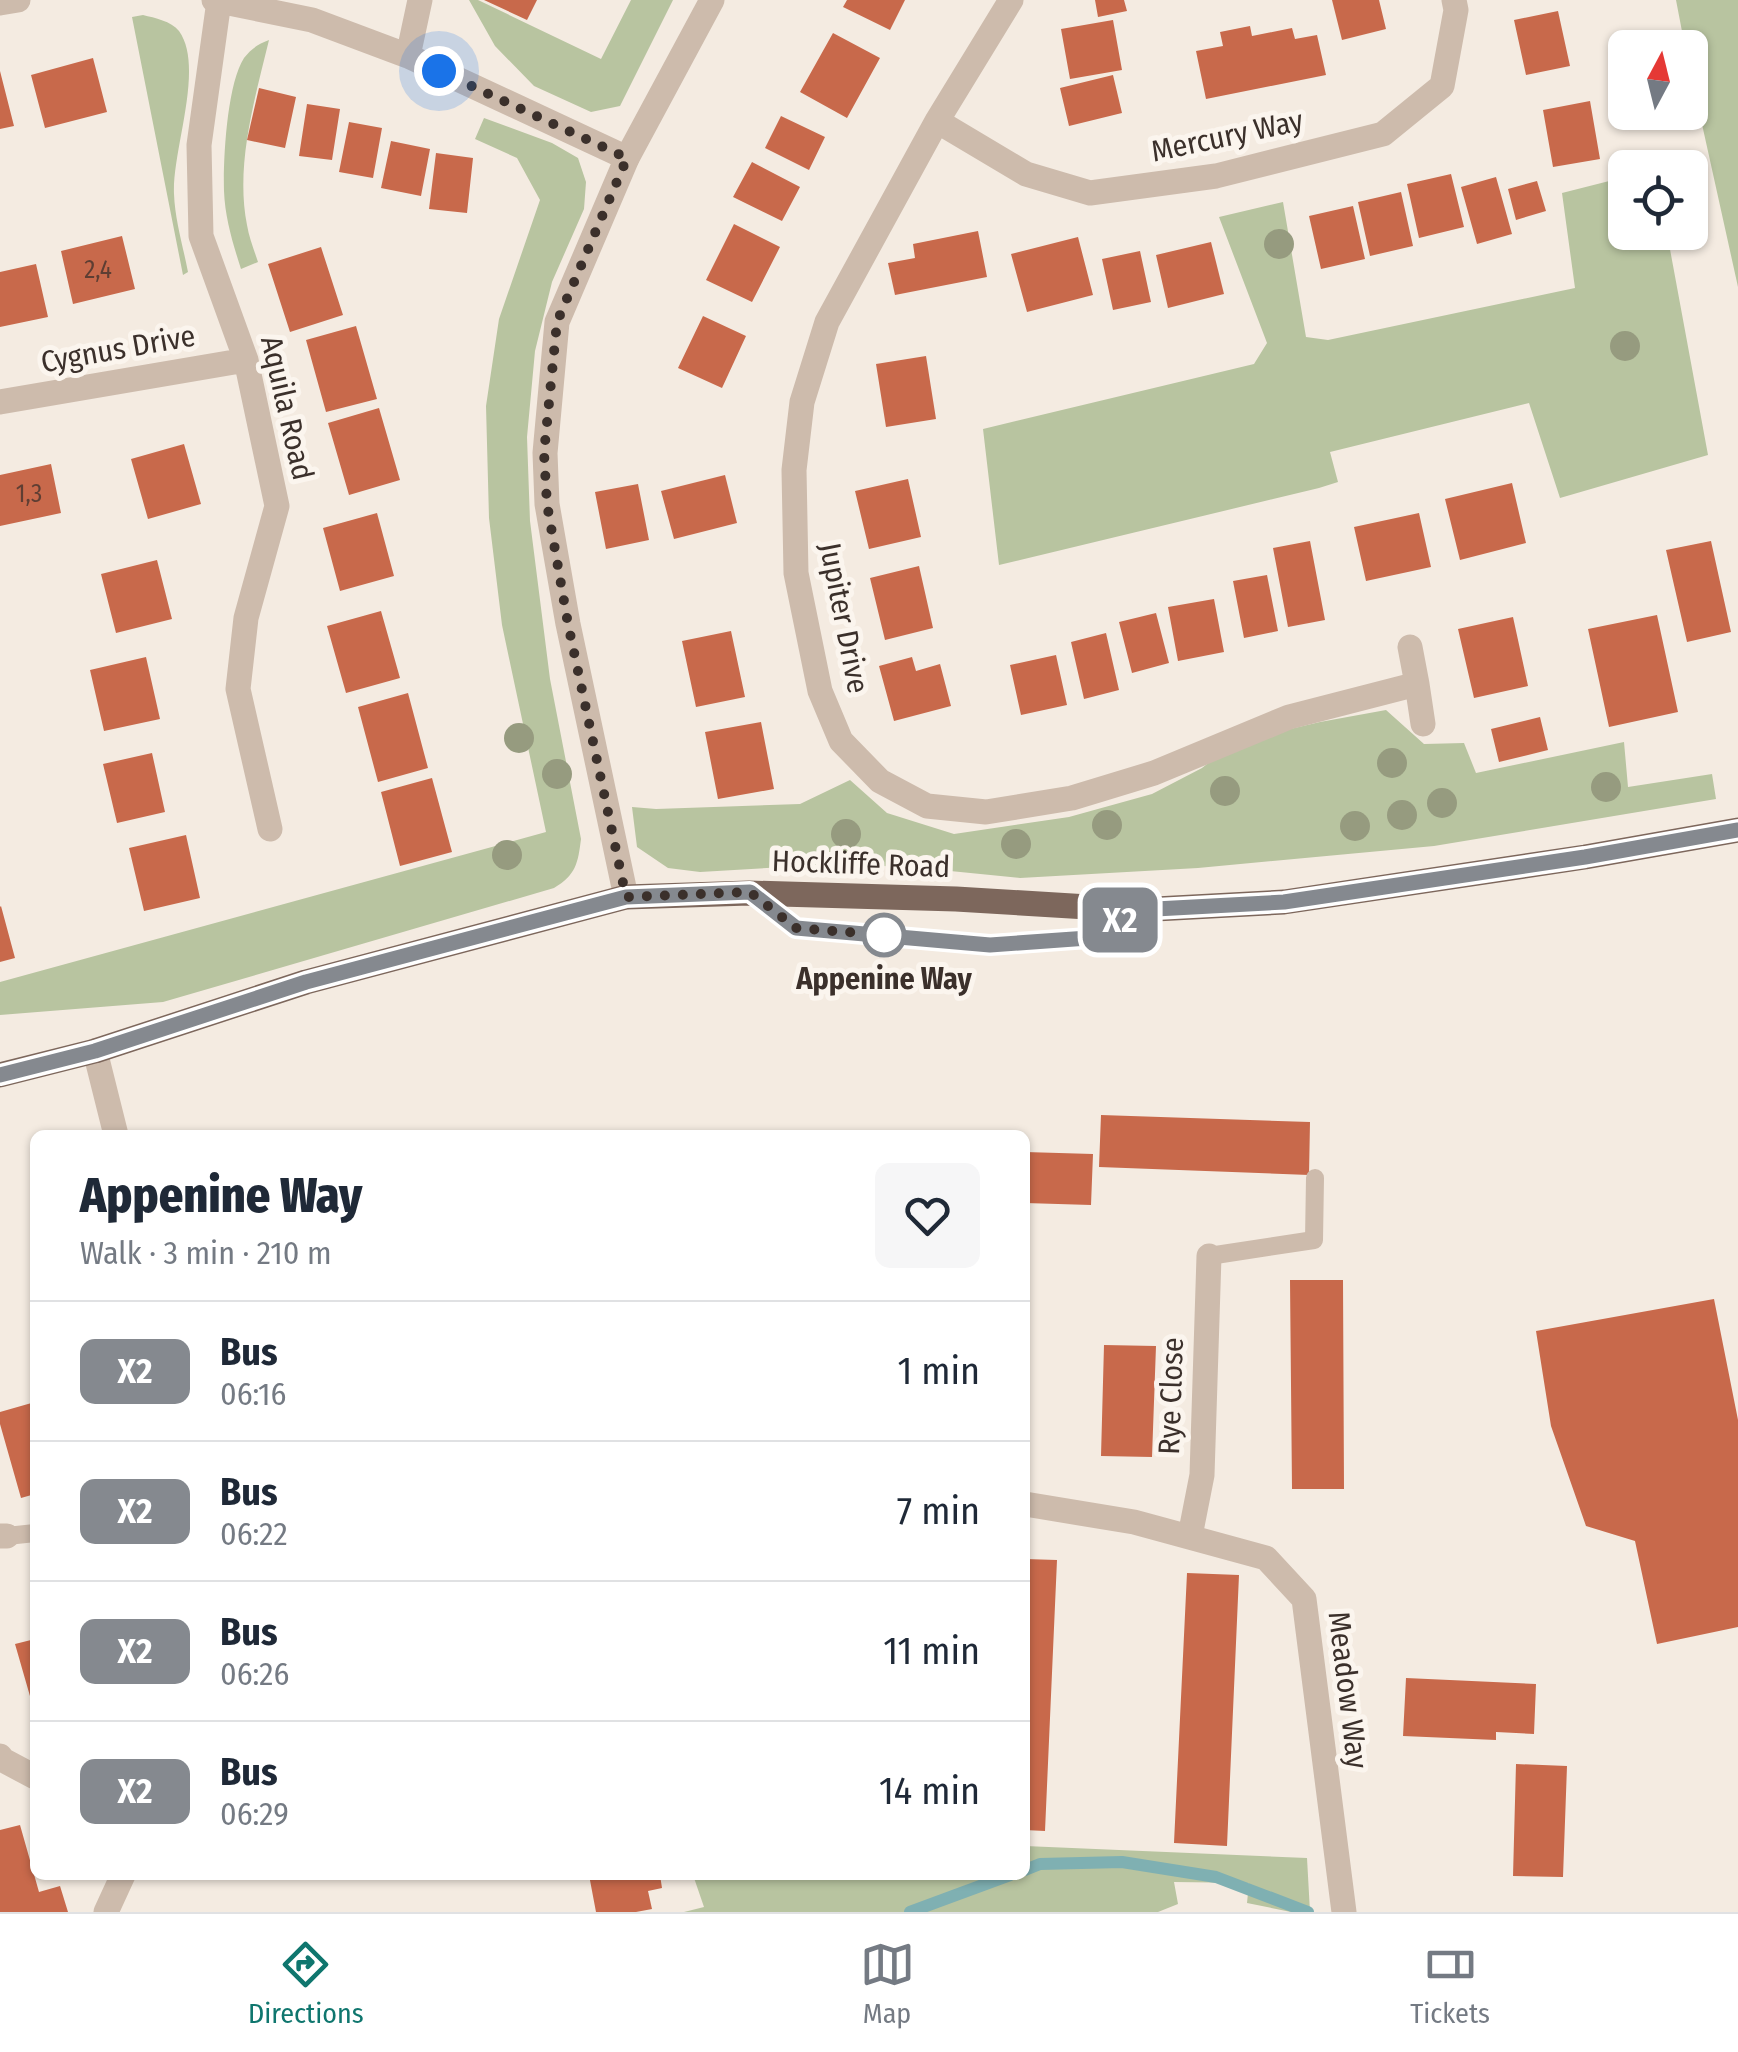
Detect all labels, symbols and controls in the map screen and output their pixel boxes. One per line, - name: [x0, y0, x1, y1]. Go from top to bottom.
- north arrow: [1608, 30, 1708, 130]
- map controls: [1608, 30, 1708, 250]
- your location: [414, 46, 464, 96]
- street label: Mercury Way: [1148, 102, 1307, 170]
- button: locate: [1608, 150, 1708, 250]
- house number: 2,4: [84, 255, 112, 285]
- street label: Cygnus Drive: [38, 318, 198, 380]
- street label: Aquila Road: [253, 332, 321, 484]
- house number: 1,3: [16, 479, 42, 509]
- street label: Jupiter Drive: [812, 540, 876, 696]
- street label: Hockliffe Road: [771, 843, 951, 885]
- line badge: X2: [1075, 888, 1165, 952]
- text: X2: [1103, 899, 1137, 941]
- marker: Appenine Way: [863, 914, 905, 956]
- place label: Appenine Way: [795, 961, 973, 997]
- button: heart: [875, 1163, 980, 1268]
- text: Appenine Way: [80, 1167, 362, 1225]
- text: Walk · 3 min · 210 m: [80, 1234, 332, 1272]
- text: Bus: [220, 1329, 278, 1375]
- street label: Rye Close: [1151, 1337, 1191, 1455]
- text: 1 min: [897, 1348, 980, 1394]
- text: X2: [118, 1350, 152, 1392]
- text: 06:16: [220, 1375, 286, 1413]
- text: Bus: [220, 1469, 278, 1515]
- text: 7 min: [897, 1488, 980, 1534]
- text: X2: [118, 1490, 152, 1532]
- text: 06:22: [220, 1515, 288, 1553]
- text: Bus: [220, 1609, 278, 1655]
- street label: Meadow Way: [1320, 1609, 1376, 1771]
- text: 11 min: [883, 1628, 980, 1674]
- text: X2: [118, 1630, 152, 1672]
- text: 06:26: [220, 1655, 289, 1693]
- text: Bus: [220, 1749, 278, 1795]
- text: 14 min: [879, 1768, 980, 1814]
- text: X2: [118, 1770, 152, 1812]
- text: 06:29: [220, 1795, 289, 1833]
- tab: Directions: [248, 1937, 364, 2030]
- tab: Map: [860, 1937, 915, 2030]
- tab: Tickets: [1410, 1937, 1490, 2030]

